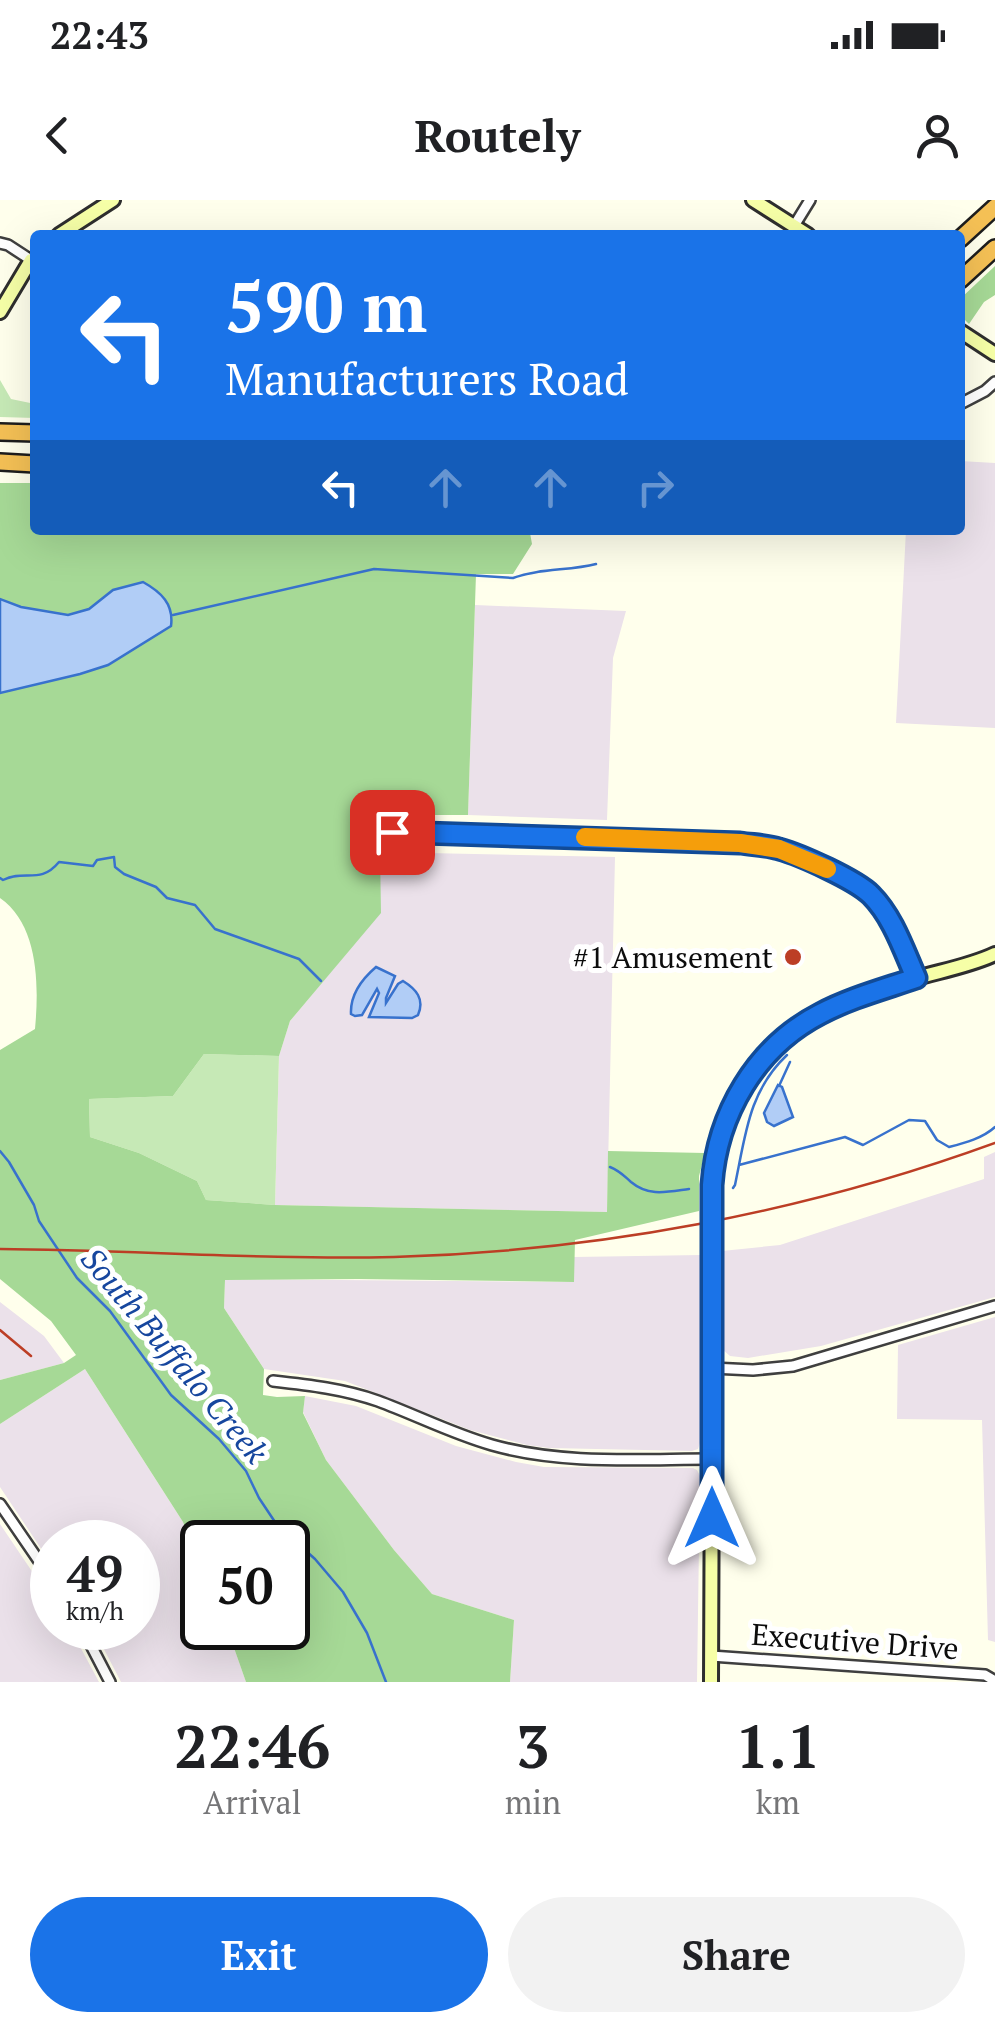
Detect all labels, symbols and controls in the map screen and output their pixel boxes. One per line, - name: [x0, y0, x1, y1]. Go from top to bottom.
- text: 22:43: [50, 10, 149, 60]
- text: Routely: [415, 105, 580, 165]
- icon: back: [30, 108, 85, 163]
- icon: person: [910, 108, 965, 163]
- text: 590 m: [225, 259, 427, 352]
- icon: left: [60, 270, 190, 400]
- text: Manufacturers Road: [225, 348, 629, 408]
- icon: left: [313, 460, 368, 515]
- icon: ahead: [418, 460, 473, 515]
- icon: ahead: [523, 460, 578, 515]
- icon: right: [628, 460, 683, 515]
- pin: [350, 790, 435, 875]
- icon: arrive: [365, 805, 420, 860]
- place label: #1 Amusement: [573, 937, 773, 977]
- marker: #1 Amusement: [782, 946, 804, 968]
- water label: South Buffalo Creek: [72, 1238, 278, 1472]
- position arrow: [660, 1466, 764, 1570]
- speed limit sign: 50: [180, 1520, 310, 1650]
- text: 49: [67, 1540, 123, 1606]
- text: km/h: [66, 1594, 124, 1627]
- street label: Executive Drive: [750, 1614, 960, 1668]
- text: 22:46: [174, 1706, 330, 1785]
- text: 3: [516, 1706, 550, 1785]
- text: 1.1: [735, 1706, 821, 1785]
- text: Arrival: [203, 1781, 301, 1823]
- text: min: [505, 1781, 561, 1823]
- text: km: [756, 1781, 800, 1823]
- button: Exit: [30, 1897, 488, 2012]
- button: Share: [508, 1897, 965, 2012]

